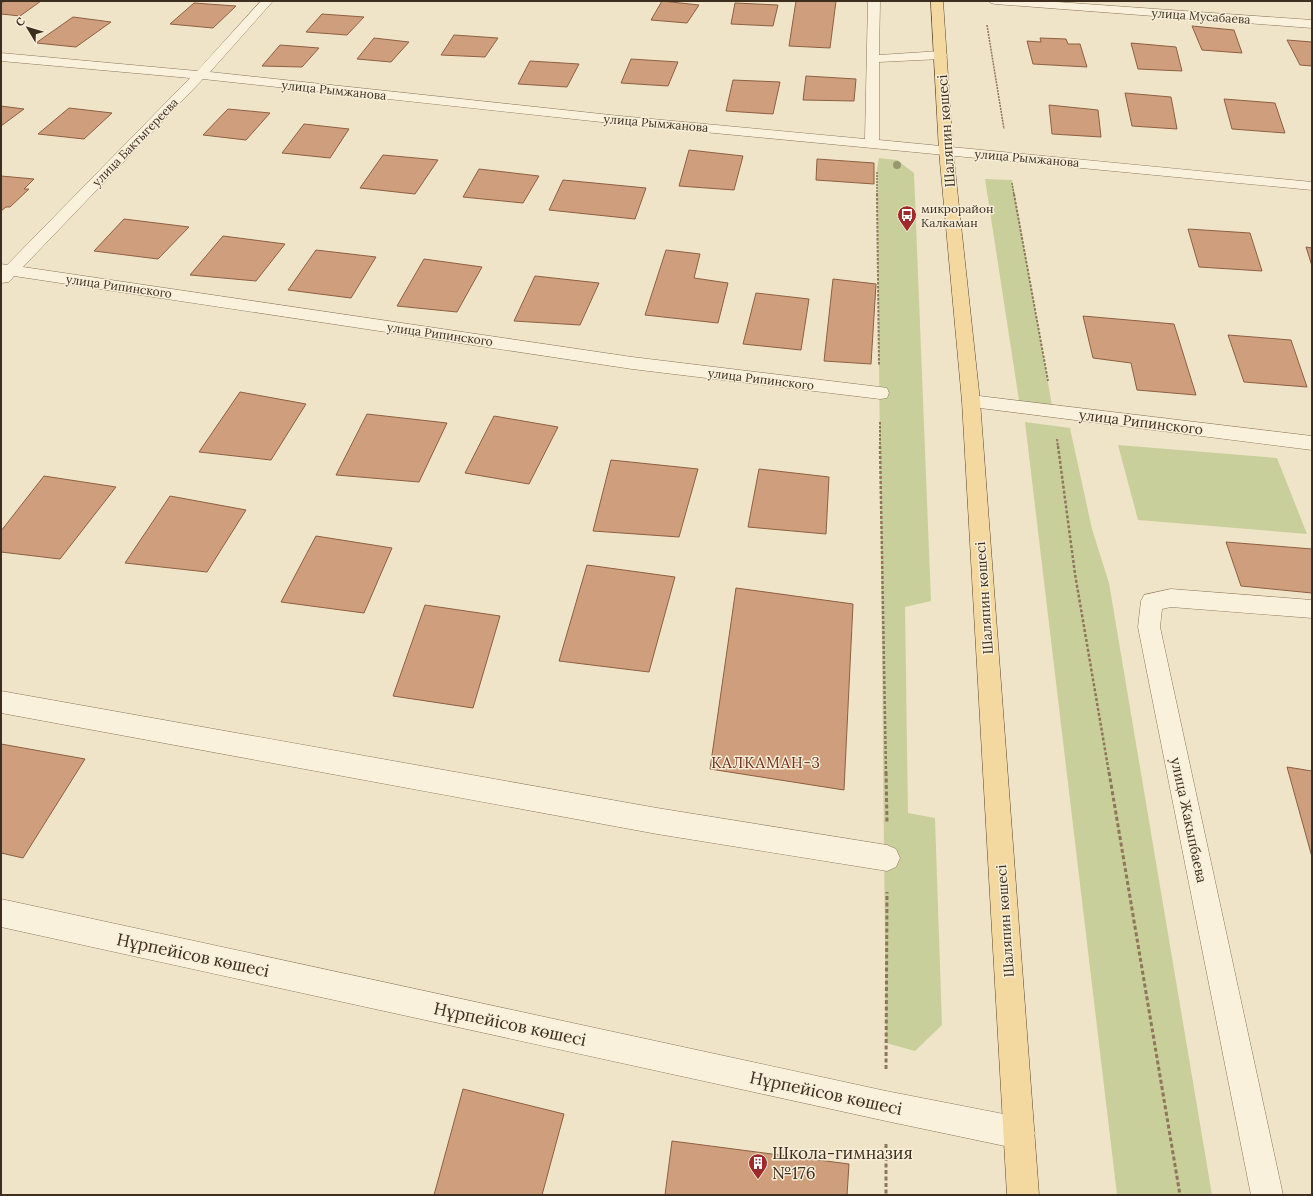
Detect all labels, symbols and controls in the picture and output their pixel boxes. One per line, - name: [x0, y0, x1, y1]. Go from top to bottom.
- street label: улица Мусабаева: [1151, 5, 1251, 27]
- north arrow: [8, 8, 48, 48]
- text: С: [12, 14, 28, 29]
- street label: Шаляпин көшесі: [933, 74, 959, 188]
- street label: улица Рымжанова: [281, 77, 387, 103]
- street label: улица Бактыгереева: [89, 95, 181, 189]
- street label: улица Рымжанова: [603, 111, 709, 135]
- street label: улица Рымжанова: [974, 146, 1080, 170]
- place label: микрорайон Калкаман: [921, 201, 993, 230]
- bus stop icon: микрорайон Калкаман: [896, 204, 918, 232]
- street label: улица Рипинского: [65, 271, 173, 301]
- street label: улица Рипинского: [386, 319, 494, 349]
- street label: улица Рипинского: [707, 365, 815, 393]
- street label: улица Рипинского: [1078, 405, 1204, 439]
- street label: Шаляпин көшесі: [971, 541, 997, 655]
- district label: КАЛКАМАН-3: [711, 753, 821, 772]
- street label: улица Жакыпбаева: [1167, 755, 1211, 885]
- street label: Шаляпин көшесі: [992, 864, 1018, 978]
- street label: Нұрпейісов көшесі: [115, 928, 271, 982]
- street label: Нұрпейісов көшесі: [432, 997, 588, 1051]
- street label: Нұрпейісов көшесі: [748, 1066, 904, 1120]
- place label: Школа-гимназия №176: [772, 1142, 913, 1184]
- building icon: Школа-гимназия №176: [747, 1152, 769, 1180]

